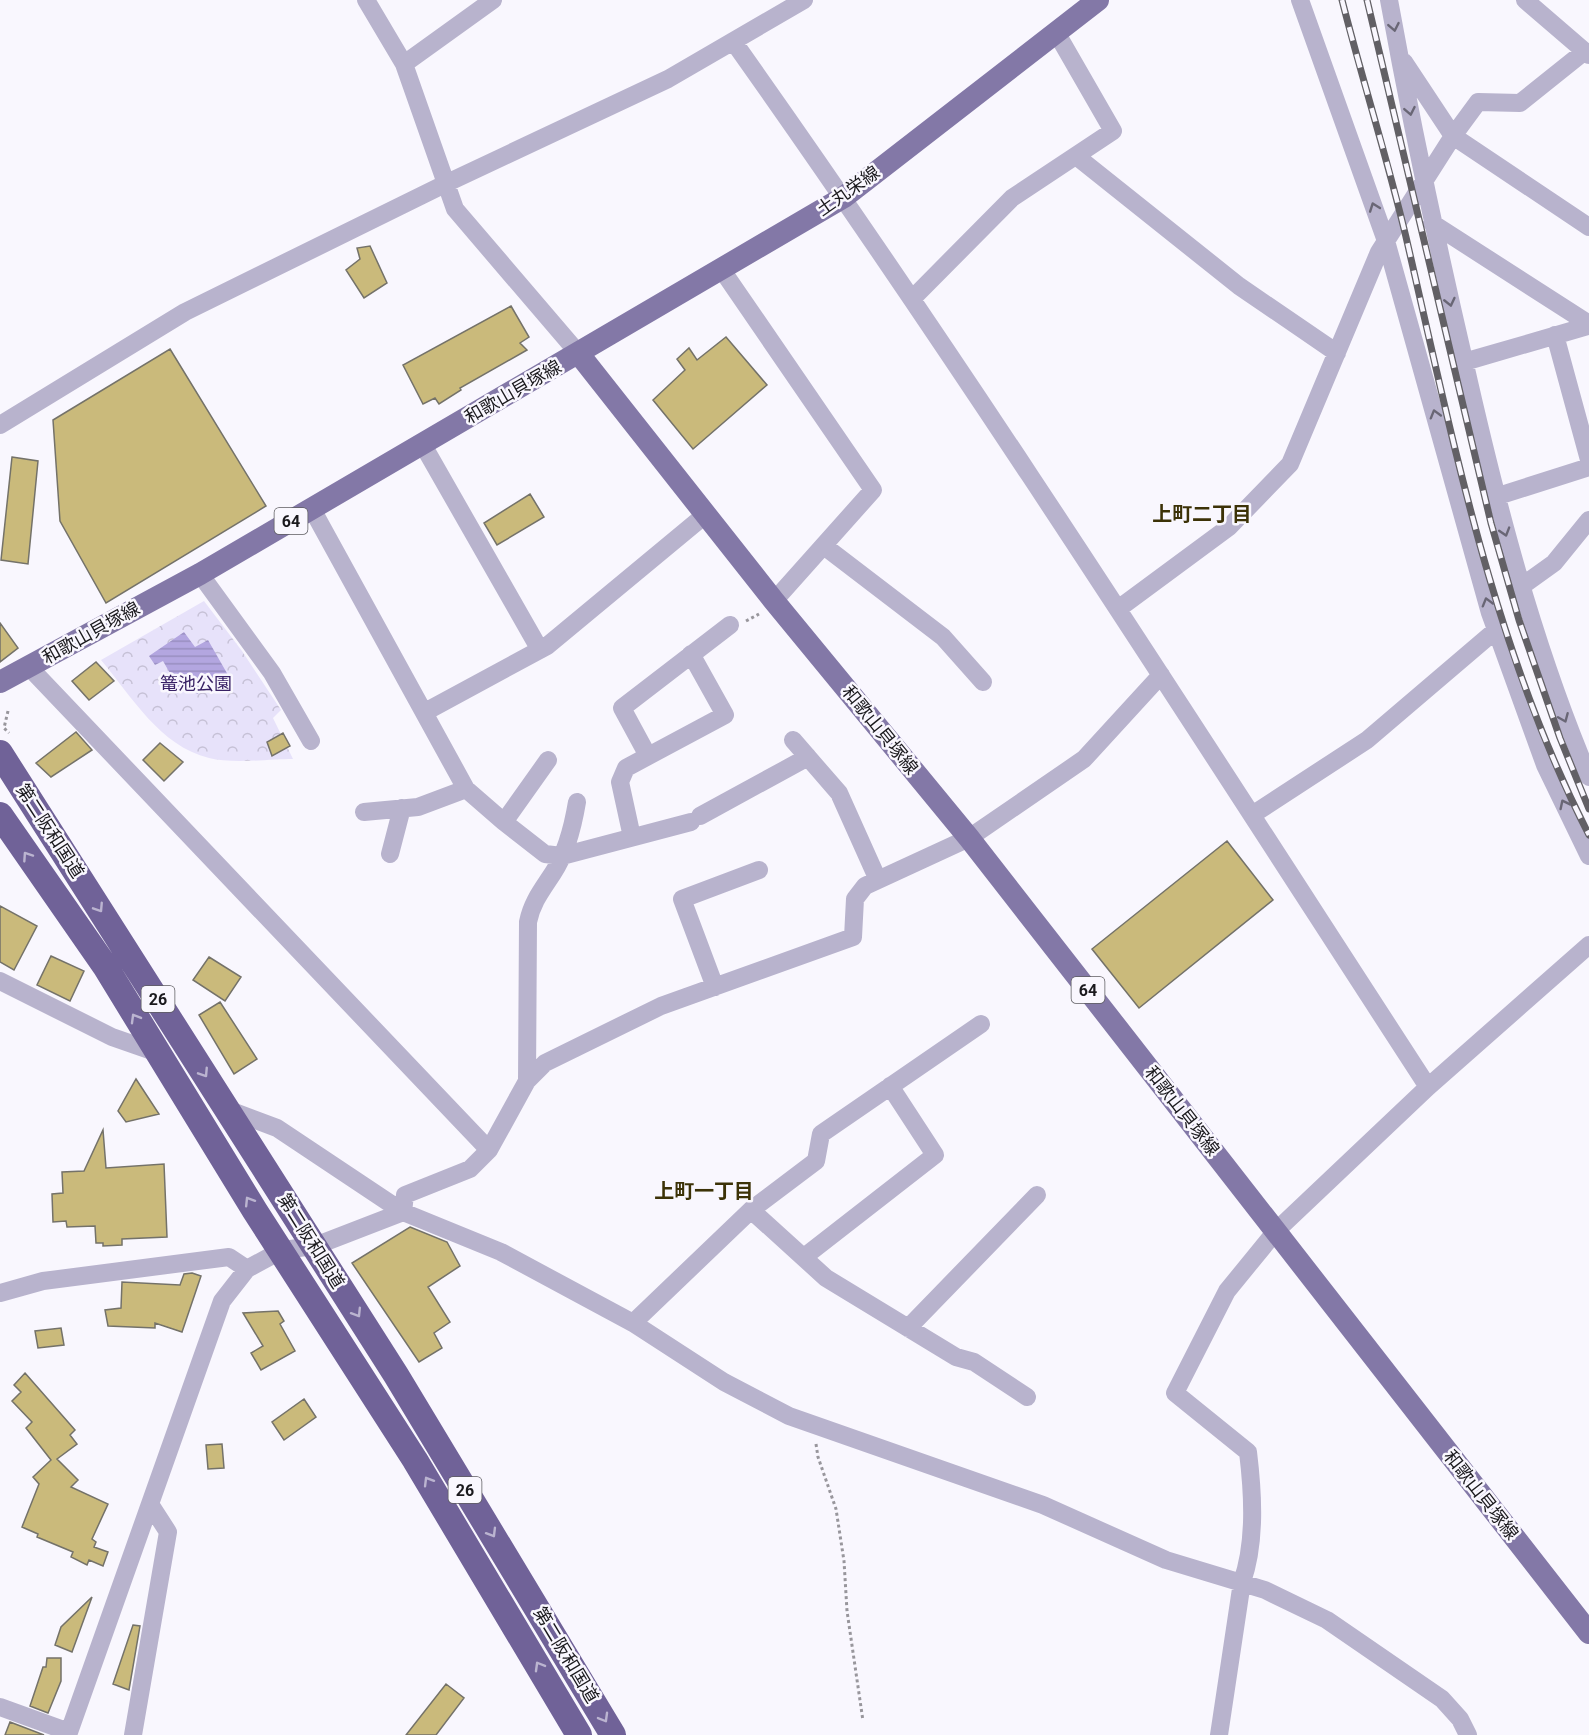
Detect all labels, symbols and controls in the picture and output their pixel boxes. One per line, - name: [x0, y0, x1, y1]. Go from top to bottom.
- one-way arrow: [1387, 21, 1400, 31]
- one-way arrow: [1403, 106, 1416, 116]
- street label: 土丸栄線: [812, 161, 883, 220]
- one-way arrow: [1369, 202, 1381, 213]
- one-way arrow: [1443, 296, 1456, 306]
- street label: 和歌山貝塚線: [461, 355, 565, 428]
- one-way arrow: [1429, 409, 1442, 419]
- district label: 上町二丁目: [1152, 502, 1252, 526]
- road number: 64: [274, 508, 308, 534]
- one-way arrow: [1498, 526, 1510, 537]
- street label: 和歌山貝塚線: [38, 597, 143, 668]
- one-way arrow: [1482, 597, 1494, 608]
- park label: 篭池公園: [160, 673, 232, 694]
- street label: 和歌山貝塚線: [838, 681, 923, 778]
- one-way arrow: [1557, 712, 1569, 723]
- street label: 第二阪和国道: [12, 780, 89, 882]
- one-way arrow: [1559, 799, 1571, 810]
- one-way arrow: [24, 851, 35, 862]
- one-way arrow: [92, 902, 104, 912]
- road number: 64: [1072, 977, 1104, 1003]
- road number: 26: [142, 986, 174, 1012]
- one-way arrow: [131, 1014, 142, 1024]
- street label: 和歌山貝塚線: [1141, 1062, 1224, 1160]
- one-way arrow: [197, 1066, 208, 1077]
- district label: 上町一丁目: [654, 1179, 754, 1203]
- street label: 第二阪和国道: [274, 1189, 349, 1292]
- one-way arrow: [246, 1197, 257, 1208]
- one-way arrow: [350, 1307, 362, 1317]
- street label: 和歌山貝塚線: [1440, 1446, 1523, 1544]
- one-way arrow: [424, 1477, 436, 1487]
- road number: 26: [448, 1477, 482, 1503]
- one-way arrow: [485, 1527, 496, 1537]
- street label: 第二阪和国道: [530, 1603, 603, 1706]
- one-way arrow: [535, 1662, 546, 1672]
- one-way arrow: [596, 1712, 608, 1722]

